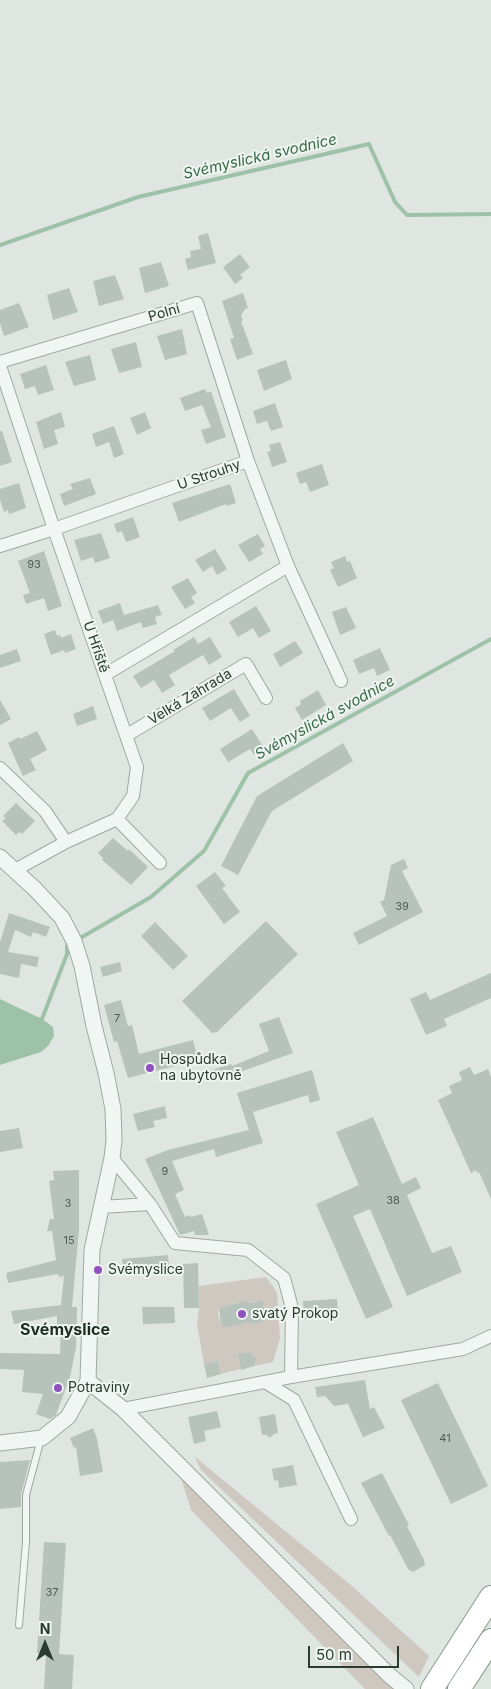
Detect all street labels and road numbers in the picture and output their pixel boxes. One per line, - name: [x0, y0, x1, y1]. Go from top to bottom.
- street label: Polní: [146, 300, 182, 326]
- street label: U Strouhy: [175, 456, 243, 494]
- street label: U Hřiště: [79, 619, 113, 675]
- street label: Velká Zahrada: [145, 665, 235, 729]

